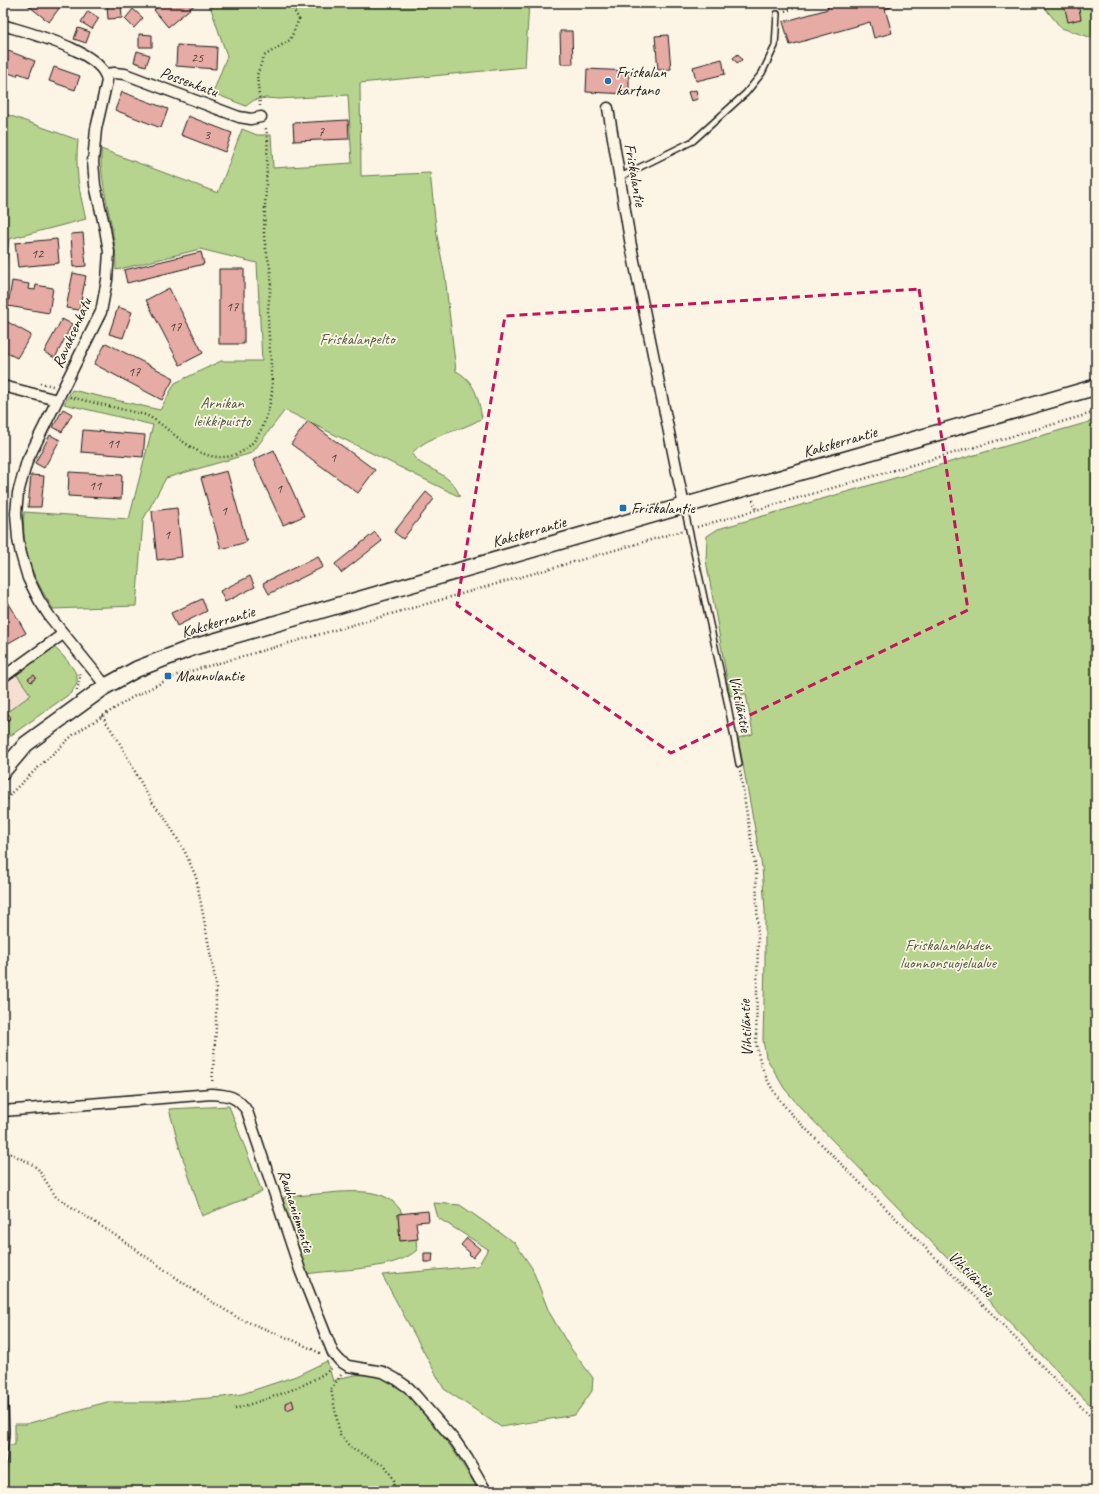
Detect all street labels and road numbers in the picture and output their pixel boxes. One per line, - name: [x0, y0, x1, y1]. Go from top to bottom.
- street label: Possenkatu: [158, 62, 221, 102]
- street label: Friskalantie: [620, 142, 651, 210]
- street label: Ravaksenkatu: [48, 294, 97, 371]
- street label: Kakskerrantie: [801, 421, 881, 462]
- street label: Kakskerrantie: [490, 511, 570, 552]
- street label: Kakskerrantie: [179, 601, 259, 643]
- street label: Vihtiläntie: [724, 674, 756, 736]
- street label: Vihtiläntie: [734, 997, 757, 1057]
- street label: Rauhaniementie: [273, 1167, 319, 1256]
- street label: Vihtiläntie: [944, 1247, 999, 1302]

